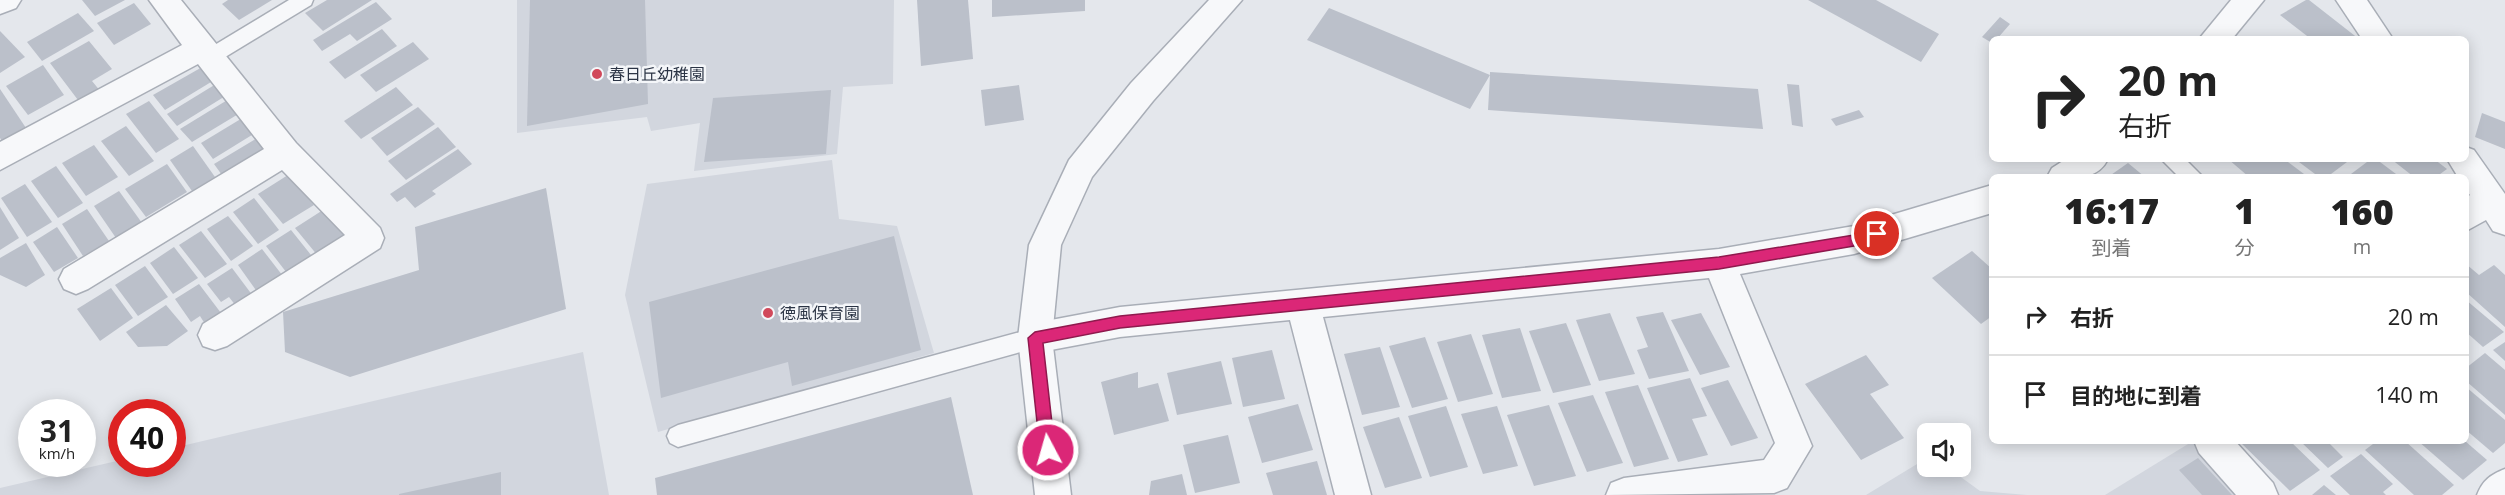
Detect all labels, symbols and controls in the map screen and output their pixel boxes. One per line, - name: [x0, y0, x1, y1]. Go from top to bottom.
- text: 20 m: [2118, 51, 2218, 108]
- icon: right: [2019, 60, 2097, 138]
- place label: 春日丘幼稚園: [609, 63, 705, 85]
- marker: 春日丘幼稚園: [590, 67, 604, 81]
- text: 右折: [2118, 107, 2172, 144]
- text: 16:17: [2064, 186, 2159, 235]
- text: 1: [2234, 186, 2255, 235]
- text: 160: [2330, 187, 2394, 236]
- pin: [1851, 208, 1902, 259]
- icon: arrive: [1860, 217, 1893, 250]
- text: m: [2353, 233, 2371, 260]
- text: 到着: [2092, 234, 2132, 261]
- text: 分: [2235, 234, 2255, 261]
- icon: right: [2019, 300, 2052, 333]
- text: 20 m: [2388, 301, 2439, 331]
- place label: 徳風保育園: [780, 302, 860, 324]
- text: 右折: [2070, 302, 2114, 332]
- marker: 徳風保育園: [761, 306, 775, 320]
- icon: arrive: [2019, 378, 2052, 411]
- text: 140 m: [2375, 379, 2439, 409]
- text: 目的地に到着: [2070, 380, 2202, 410]
- speed limit sign: 40: [108, 399, 186, 477]
- text: 31: [40, 410, 74, 451]
- position arrow: [1016, 418, 1080, 482]
- map controls: [1917, 423, 1971, 477]
- button: sound: [1917, 423, 1971, 477]
- text: km/h: [39, 443, 75, 463]

